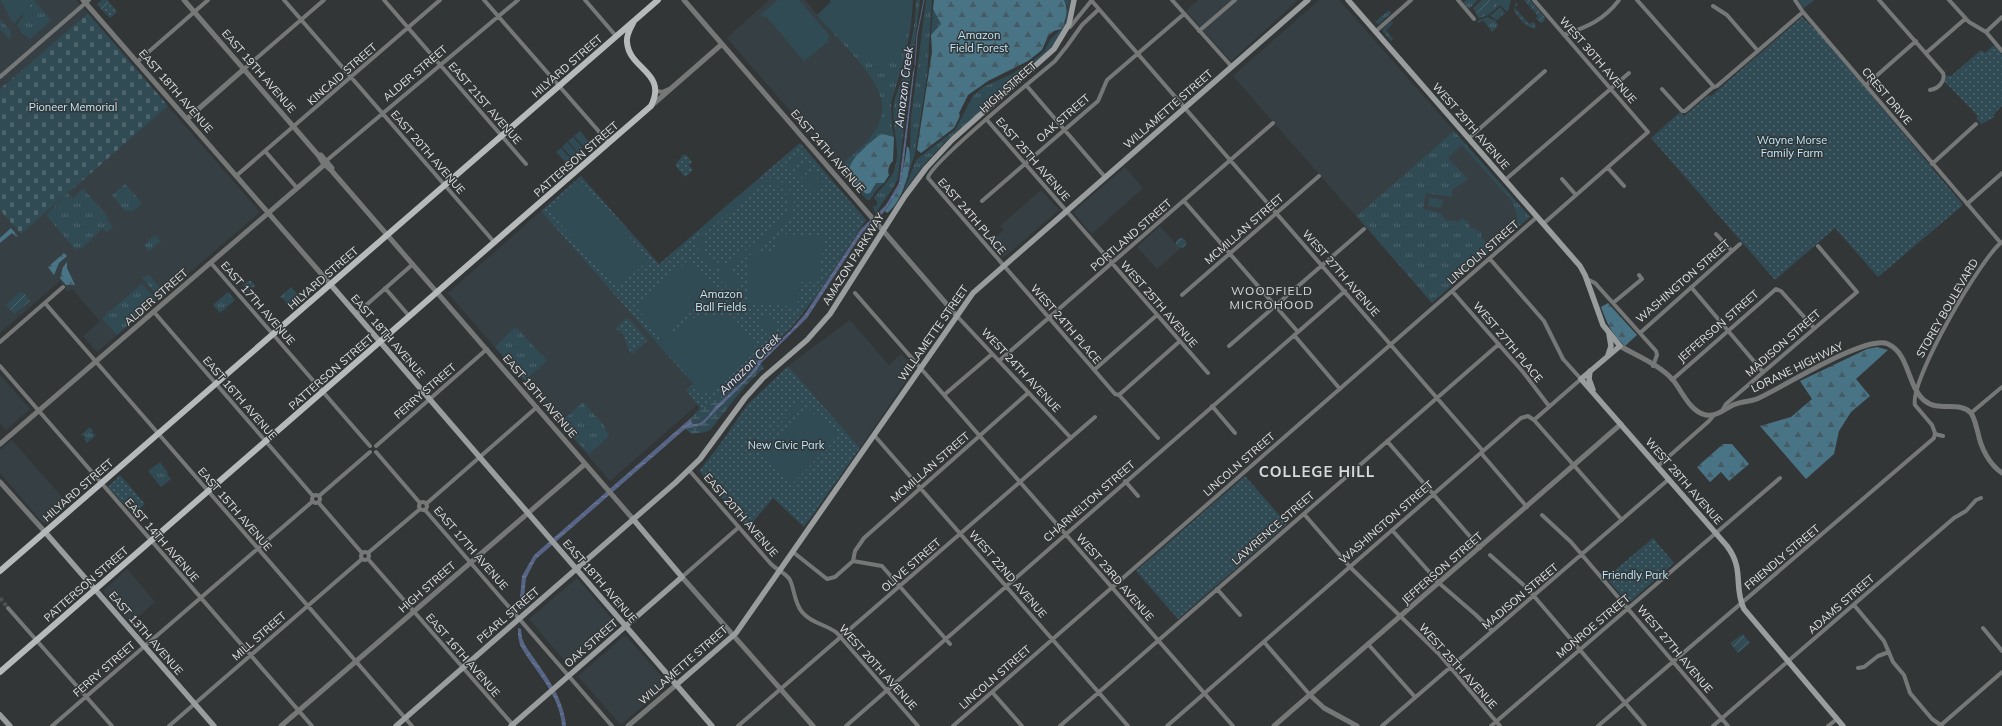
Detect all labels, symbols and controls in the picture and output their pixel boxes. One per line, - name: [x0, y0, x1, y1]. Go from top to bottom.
- street label: WEST 30TH AVENUE: [1557, 14, 1639, 106]
- street label: EAST 19TH AVENUE: [219, 26, 299, 116]
- park label: Amazon Field Forest: [950, 28, 1008, 55]
- street label: HILYARD STREET: [529, 31, 605, 101]
- street label: KINCAID STREET: [304, 40, 380, 108]
- street label: ALDER STREET: [380, 42, 450, 104]
- water label: Amazon Creek: [891, 45, 916, 129]
- street label: EAST 18TH AVENUE: [136, 46, 216, 136]
- street label: HIGH STREET: [977, 58, 1040, 116]
- street label: EAST 21ST AVENUE: [446, 59, 524, 147]
- street label: CREST DRIVE: [1859, 64, 1915, 128]
- street label: WILLAMETTE STREET: [1120, 66, 1216, 152]
- street label: WEST 29TH AVENUE: [1430, 80, 1512, 172]
- street label: OAK STREET: [1033, 91, 1093, 145]
- park label: Pioneer Memorial: [29, 100, 117, 114]
- street label: EAST 24TH AVENUE: [788, 106, 868, 196]
- street label: EAST 20TH AVENUE: [388, 107, 468, 197]
- street label: EAST 25TH AVENUE: [993, 114, 1073, 204]
- street label: PATTERSON STREET: [531, 118, 622, 200]
- park label: Wayne Morse Family Farm: [1757, 133, 1827, 160]
- street label: EAST 24TH PLACE: [935, 175, 1009, 257]
- street label: MCMILLAN STREET: [1201, 190, 1287, 267]
- street label: PORTLAND STREET: [1087, 196, 1175, 274]
- street label: AMAZON PARKWAY: [819, 210, 887, 308]
- street label: LINCOLN STREET: [1444, 217, 1522, 287]
- street label: WEST 27TH AVENUE: [1300, 227, 1382, 319]
- street label: WASHINGTON STREET: [1633, 236, 1733, 326]
- street label: HILYARD STREET: [285, 243, 361, 313]
- street label: STOREY BOULEVARD: [1913, 256, 1981, 360]
- street label: EAST 17TH AVENUE: [218, 258, 298, 348]
- street label: WEST 25TH AVENUE: [1118, 258, 1200, 350]
- street label: ALDER STREET: [121, 265, 191, 328]
- street label: WEST 24TH PLACE: [1028, 281, 1104, 367]
- street label: WILLAMETTE STREET: [895, 282, 972, 384]
- district label: WOODFIELD MICROHOOD: [1230, 283, 1314, 312]
- park label: Amazon Ball Fields: [695, 287, 747, 314]
- street label: JEFFERSON STREET: [1674, 287, 1762, 365]
- street label: EAST 18TH AVENUE: [348, 291, 428, 381]
- street label: WEST 27TH PLACE: [1470, 299, 1546, 385]
- street label: MADISON STREET: [1742, 306, 1824, 380]
- street label: WEST 24TH AVENUE: [978, 325, 1064, 415]
- water label: Amazon Creek: [715, 329, 784, 398]
- street label: PATTERSON STREET: [286, 331, 377, 413]
- street label: LORANE HIGHWAY: [1749, 339, 1846, 395]
- street label: EAST 19TH AVENUE: [500, 351, 580, 441]
- street label: EAST 16TH AVENUE: [200, 353, 280, 443]
- street label: FERRY STREET: [391, 360, 459, 422]
- street label: MCMILLAN STREET: [887, 428, 973, 505]
- street label: LINCOLN STREET: [1200, 429, 1278, 499]
- street label: WEST 28TH AVENUE: [1643, 435, 1725, 527]
- park label: New Civic Park: [748, 438, 825, 452]
- street label: HILYARD STREET: [40, 455, 116, 525]
- street label: CHARNELTON STREET: [1040, 457, 1138, 545]
- district label: COLLEGE HILL: [1259, 462, 1375, 481]
- street label: EAST 15TH AVENUE: [195, 464, 275, 554]
- street label: EAST 20TH AVENUE: [701, 470, 781, 560]
- street label: WASHINGTON STREET: [1336, 477, 1436, 567]
- street label: LAWRENCE STREET: [1229, 488, 1317, 568]
- street label: EAST 14TH AVENUE: [122, 495, 202, 585]
- street label: EAST 17TH AVENUE: [431, 503, 511, 593]
- street label: FRIENDLY STREET: [1741, 521, 1823, 593]
- street label: WEST 22ND AVENUE: [966, 527, 1050, 621]
- street label: JEFFERSON STREET: [1398, 529, 1486, 607]
- street label: WEST 23RD AVENUE: [1073, 531, 1157, 623]
- street label: OLIVE STREET: [878, 535, 944, 595]
- street label: EAST 18TH AVENUE: [560, 536, 640, 626]
- street label: PATTERSON STREET: [41, 543, 132, 625]
- street label: HIGH STREET: [396, 558, 459, 616]
- street label: MADISON STREET: [1479, 560, 1561, 632]
- park label: Friendly Park: [1602, 568, 1668, 582]
- street label: ADAMS STREET: [1805, 571, 1877, 637]
- street label: PEARL STREET: [474, 584, 542, 646]
- street label: EAST 13TH AVENUE: [106, 588, 186, 678]
- street label: MONROE STREET: [1553, 591, 1633, 661]
- street label: WEST 27TH AVENUE: [1634, 602, 1716, 696]
- street label: MILL STREET: [229, 608, 289, 663]
- street label: EAST 16TH AVENUE: [423, 610, 503, 700]
- street label: OAK STREET: [561, 616, 621, 670]
- street label: WEST 25TH AVENUE: [1416, 620, 1500, 712]
- street label: WEST 20TH AVENUE: [836, 621, 920, 713]
- street label: WILLAMETTE STREET: [635, 622, 731, 708]
- street label: FERRY STREET: [70, 638, 138, 700]
- street label: LINCOLN STREET: [956, 642, 1034, 712]

